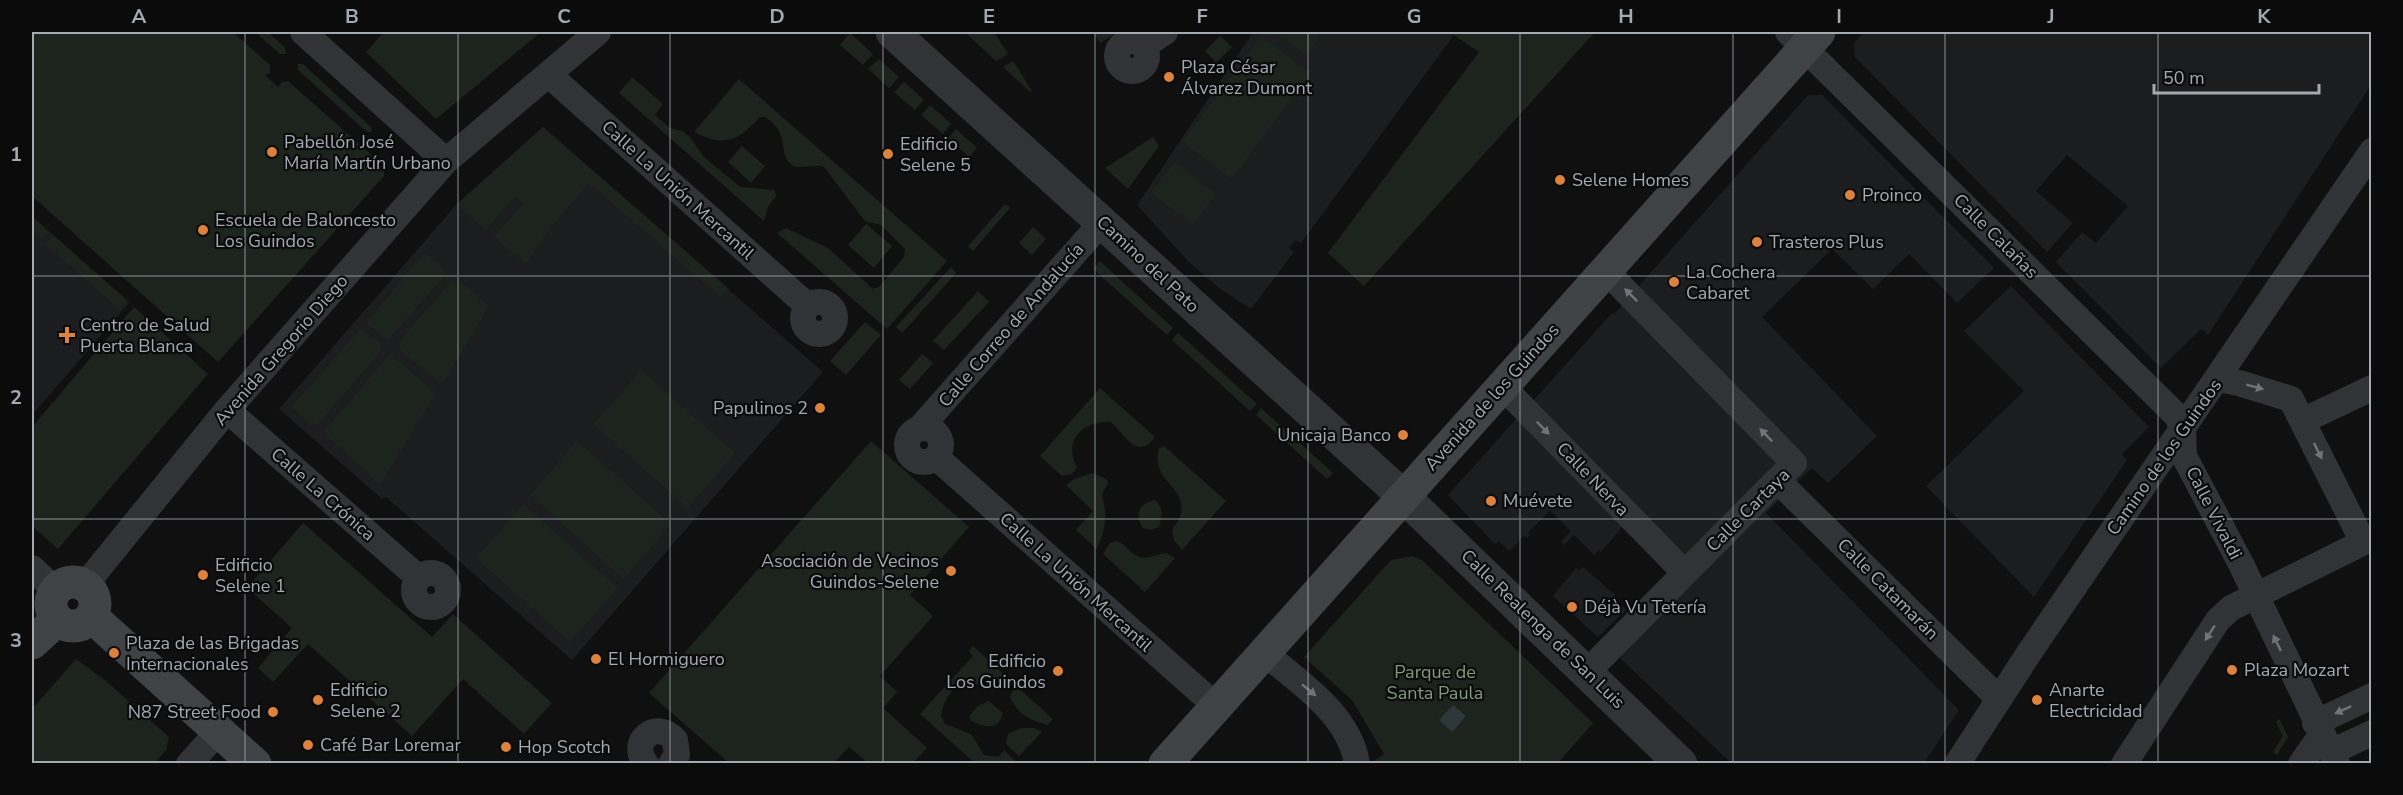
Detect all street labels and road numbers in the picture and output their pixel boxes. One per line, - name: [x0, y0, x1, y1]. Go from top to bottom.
- street label: Calle La Unión Mercantil: [597, 115, 760, 265]
- street label: Calle Calañas: [1948, 188, 2044, 284]
- street label: Camino del Pato: [1091, 210, 1205, 318]
- street label: Calle Correo de Andalucía: [933, 238, 1089, 412]
- street label: Avenida Gregorio Diego: [209, 269, 353, 431]
- street label: Avenida de los Guindos: [1419, 318, 1565, 476]
- street label: Camino de los Guindos: [2101, 374, 2227, 540]
- street label: Calle Nerva: [1551, 437, 1635, 521]
- street label: Calle La Crónica: [266, 442, 380, 546]
- street label: Calle Vivaldi: [2180, 462, 2248, 564]
- street label: Calle Cartaya: [1701, 463, 1795, 557]
- street label: Calle La Unión Mercantil: [995, 507, 1158, 657]
- street label: Calle Catamarán: [1832, 533, 1944, 645]
- street label: Calle Realenga de San Luis: [1456, 544, 1630, 714]

